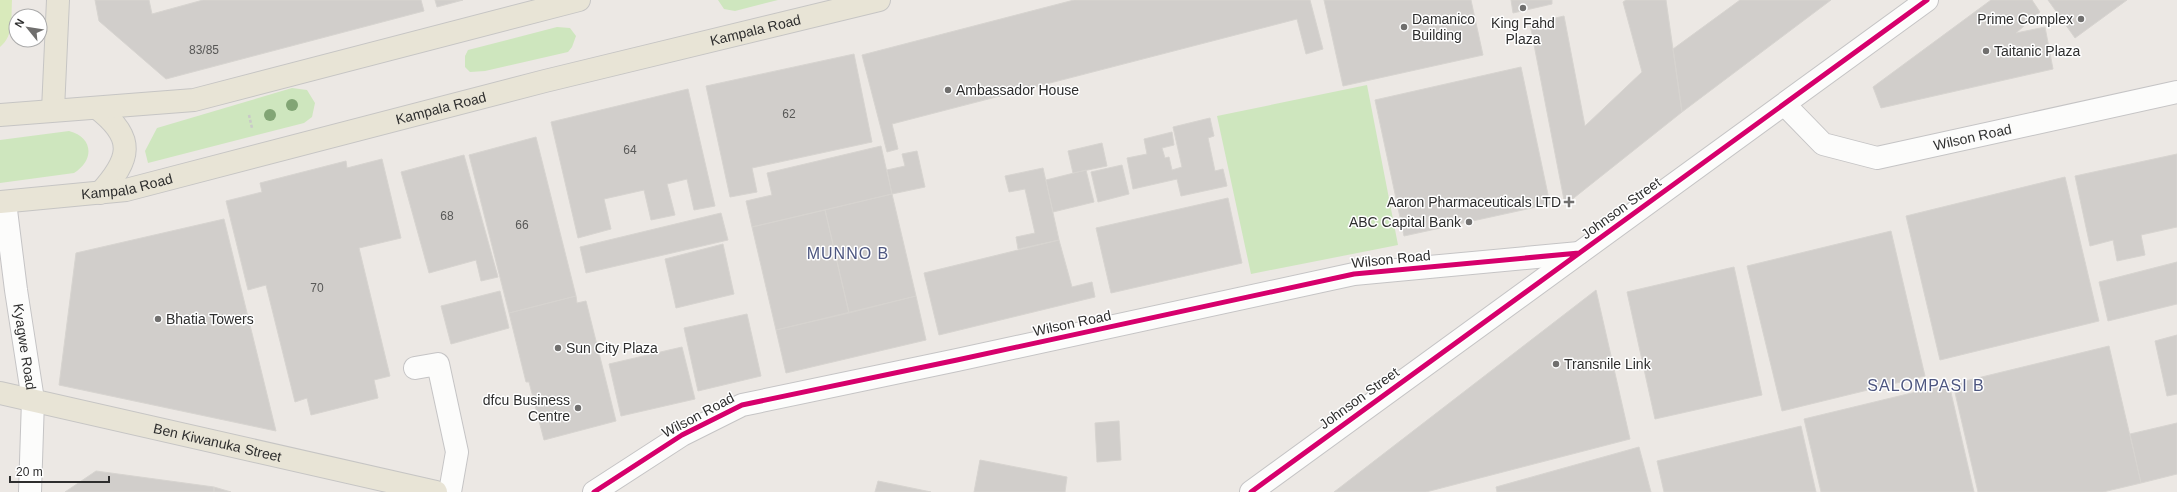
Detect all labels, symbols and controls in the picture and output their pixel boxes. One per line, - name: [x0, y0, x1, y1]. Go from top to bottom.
- marker: King Fahd Plaza: [1518, 3, 1528, 13]
- north arrow: [8, 8, 48, 48]
- street label: Kampala Road: [708, 11, 802, 49]
- place label: Damanico Building: [1412, 11, 1475, 43]
- place label: Prime Complex: [1977, 11, 2073, 27]
- marker: Prime Complex: [2076, 14, 2086, 24]
- place label: King Fahd Plaza: [1491, 15, 1555, 47]
- text: N: [12, 17, 27, 29]
- marker: Damanico Building: [1399, 22, 1409, 32]
- house number: 83/85: [189, 43, 219, 57]
- place label: Taitanic Plaza: [1994, 43, 2081, 59]
- marker: Taitanic Plaza: [1981, 46, 1991, 56]
- place label: Ambassador House: [956, 82, 1079, 98]
- marker: Ambassador House: [943, 85, 953, 95]
- street label: Kampala Road: [394, 89, 488, 127]
- house number: 62: [782, 107, 796, 121]
- street label: Wilson Road: [1932, 121, 2013, 153]
- house number: 64: [623, 143, 637, 157]
- street label: Kampala Road: [81, 170, 174, 202]
- street label: Johnson Street: [1578, 174, 1664, 242]
- place label: Aaron Pharmaceuticals LTD: [1387, 194, 1561, 210]
- marker: Aaron Pharmaceuticals LTD: [1564, 197, 1574, 207]
- house number: 68: [440, 209, 454, 223]
- place label: ABC Capital Bank: [1349, 214, 1462, 230]
- marker: ABC Capital Bank: [1464, 217, 1474, 227]
- house number: 66: [515, 218, 529, 232]
- district label: MUNNO B: [807, 245, 889, 262]
- street label: Wilson Road: [1351, 247, 1431, 271]
- house number: 70: [310, 281, 324, 295]
- street label: Kyagwe Road: [10, 302, 39, 391]
- street label: Wilson Road: [1032, 307, 1112, 339]
- place label: Bhatia Towers: [166, 311, 254, 327]
- marker: Bhatia Towers: [153, 314, 163, 324]
- place label: Sun City Plaza: [566, 340, 658, 356]
- marker: Sun City Plaza: [553, 343, 563, 353]
- place label: Transnile Link: [1564, 356, 1652, 372]
- marker: Transnile Link: [1551, 359, 1561, 369]
- street label: Johnson Street: [1316, 364, 1402, 432]
- district label: SALOMPASI B: [1867, 377, 1985, 394]
- street label: Wilson Road: [659, 389, 737, 441]
- place label: dfcu Business Centre: [483, 392, 570, 424]
- marker: dfcu Business Centre: [573, 403, 583, 413]
- street label: Ben Kiwanuka Street: [152, 420, 283, 465]
- scale bar: [10, 458, 109, 484]
- text: 20 m: [16, 465, 43, 479]

